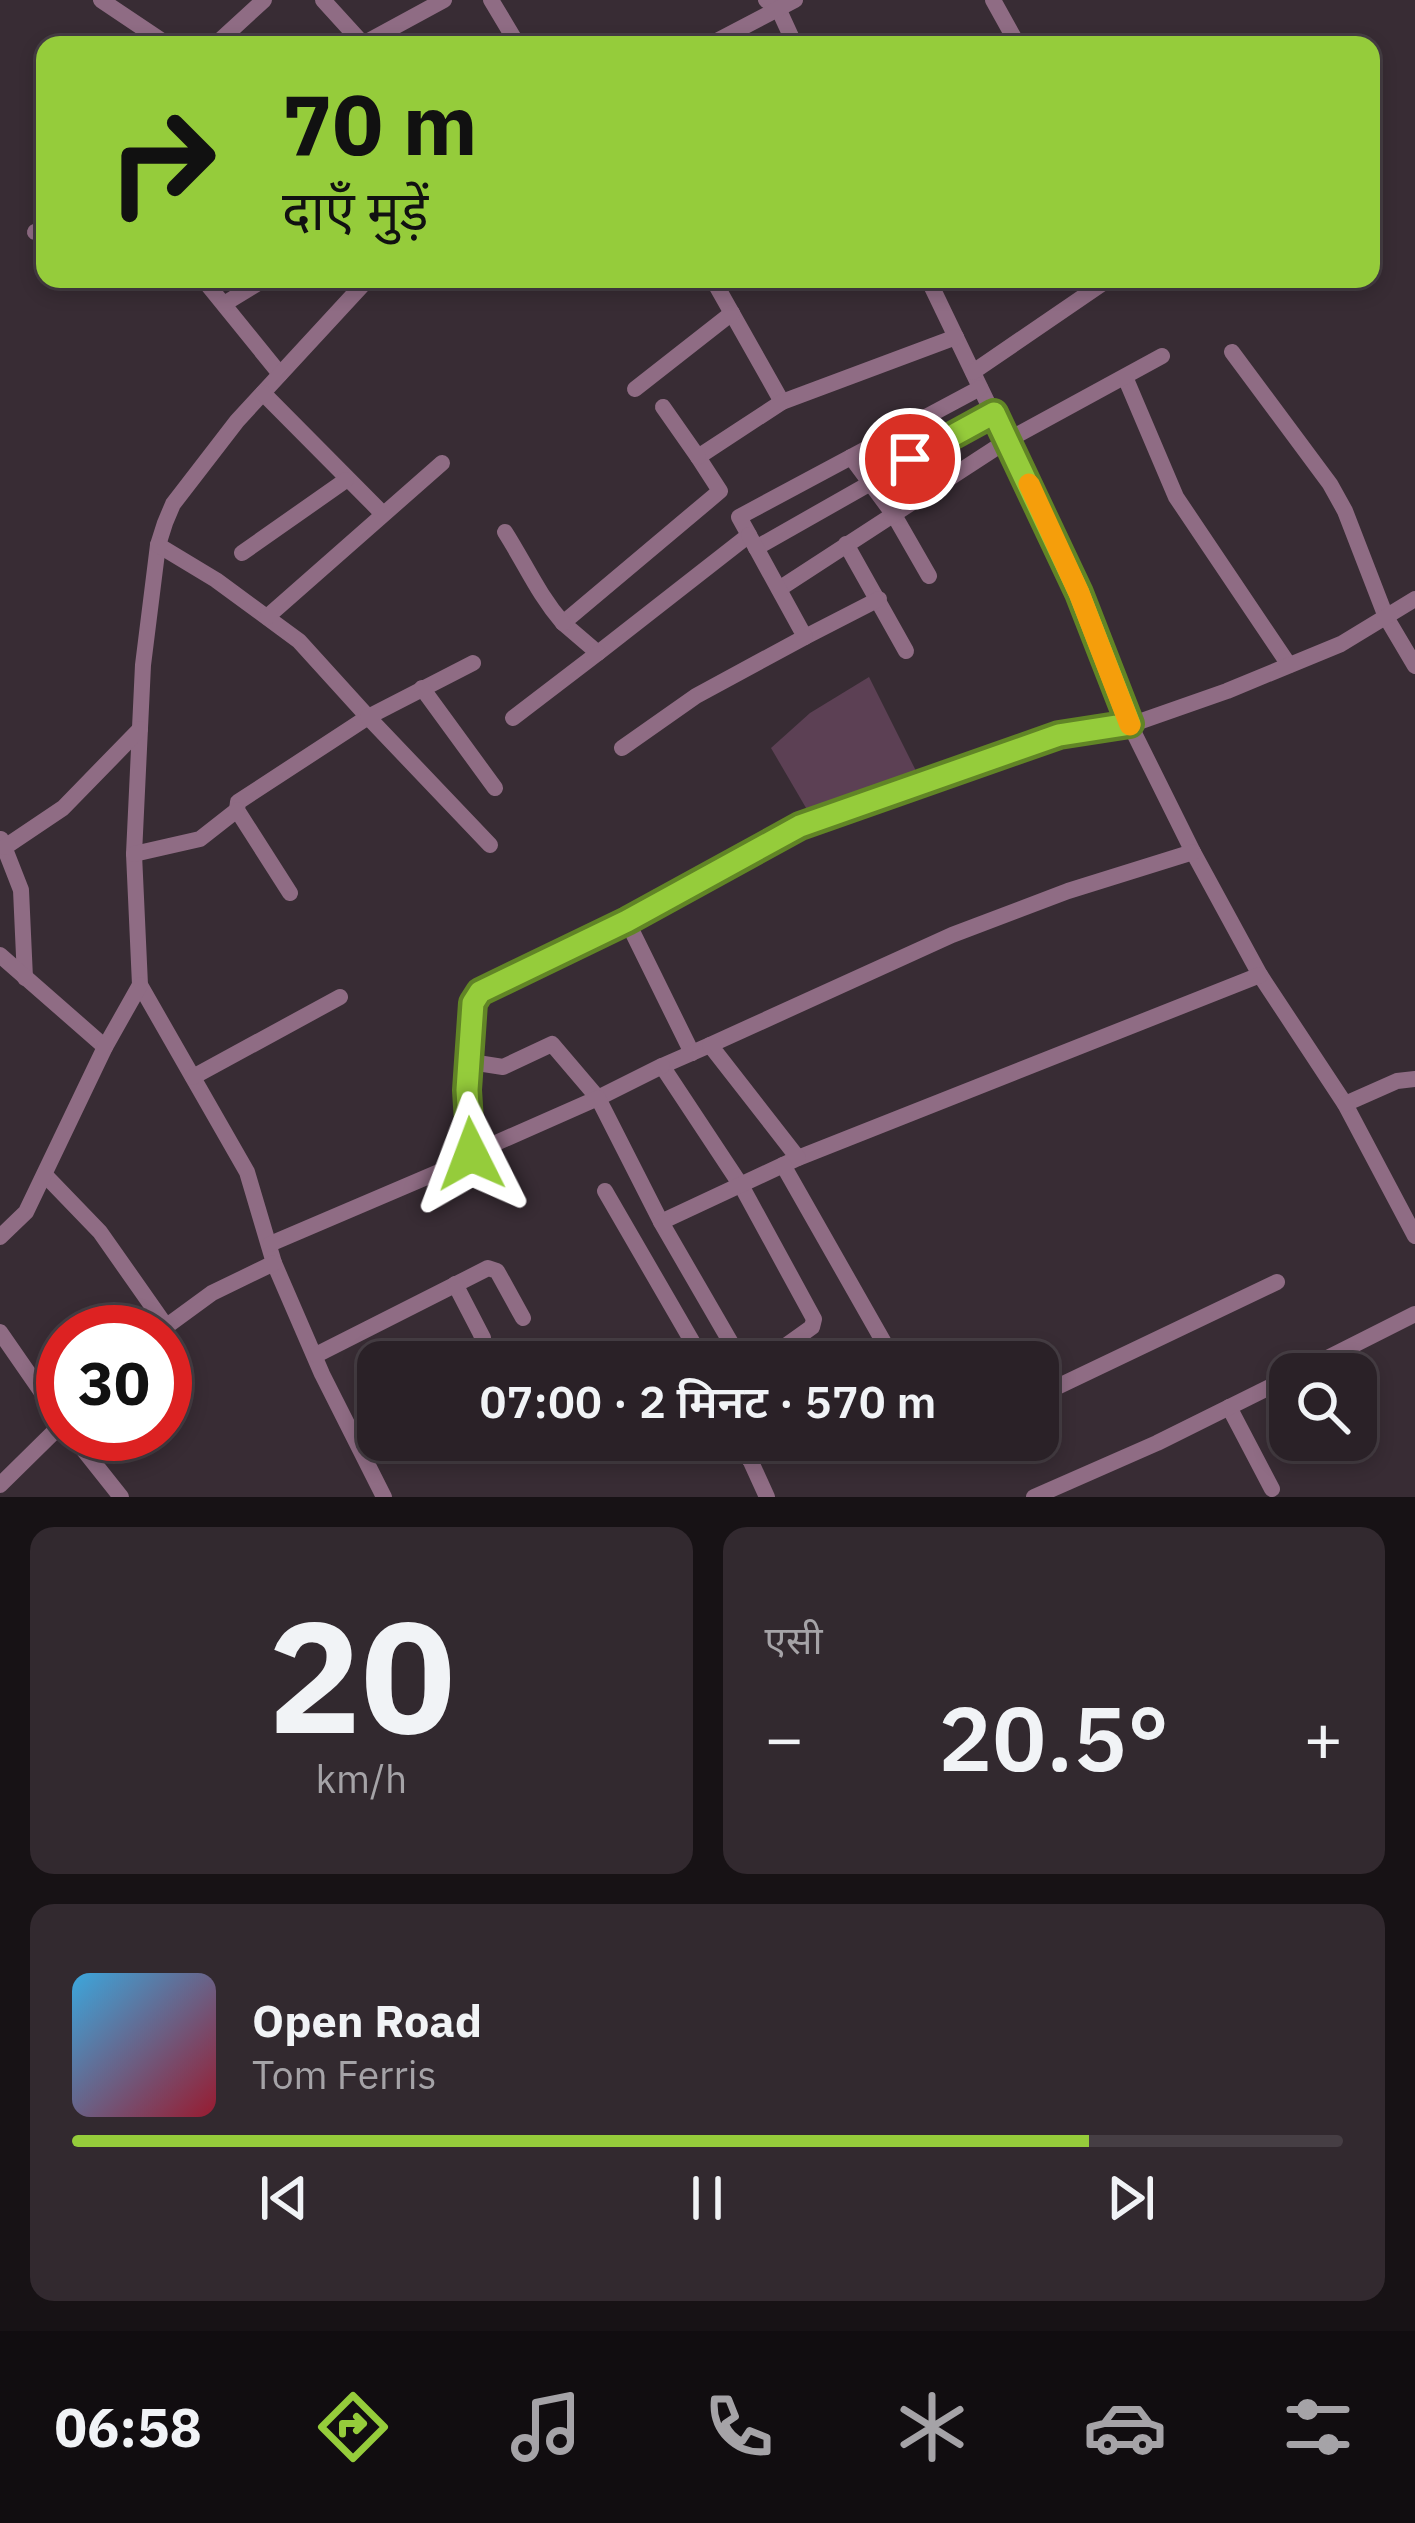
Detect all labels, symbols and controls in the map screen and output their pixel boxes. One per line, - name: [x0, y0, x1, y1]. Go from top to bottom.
- text: 70 m: [282, 69, 478, 178]
- icon: right: [84, 84, 240, 240]
- text: दाएँ मुड़ें: [282, 175, 428, 245]
- pin: [859, 408, 961, 510]
- icon: arrive: [877, 426, 943, 492]
- position arrow: [408, 1091, 534, 1217]
- speed limit sign: 30: [36, 1305, 192, 1461]
- map controls: [1269, 1353, 1377, 1461]
- button: search: [1269, 1353, 1377, 1461]
- text: 07:00 · 2 मिनट · 570 m: [480, 1372, 936, 1430]
- text: 20: [268, 1573, 455, 1776]
- text: एसी: [765, 1614, 823, 1665]
- text: 20.5°: [938, 1679, 1169, 1796]
- text: −: [765, 1694, 804, 1780]
- text: +: [1303, 1694, 1343, 1780]
- text: km/h: [315, 1753, 407, 1804]
- text: Open Road: [252, 1991, 482, 2049]
- text: Tom Ferris: [252, 2049, 436, 2100]
- icon: previous: [251, 2165, 317, 2231]
- icon: pause: [674, 2165, 740, 2231]
- icon: next: [1098, 2165, 1164, 2231]
- icon: directions: [311, 2385, 395, 2469]
- icon: music: [504, 2385, 588, 2469]
- icon: phone: [697, 2385, 781, 2469]
- icon: climate: [890, 2385, 974, 2469]
- icon: car: [1083, 2385, 1167, 2469]
- icon: filters: [1276, 2385, 1360, 2469]
- text: 06:58: [55, 2392, 202, 2462]

